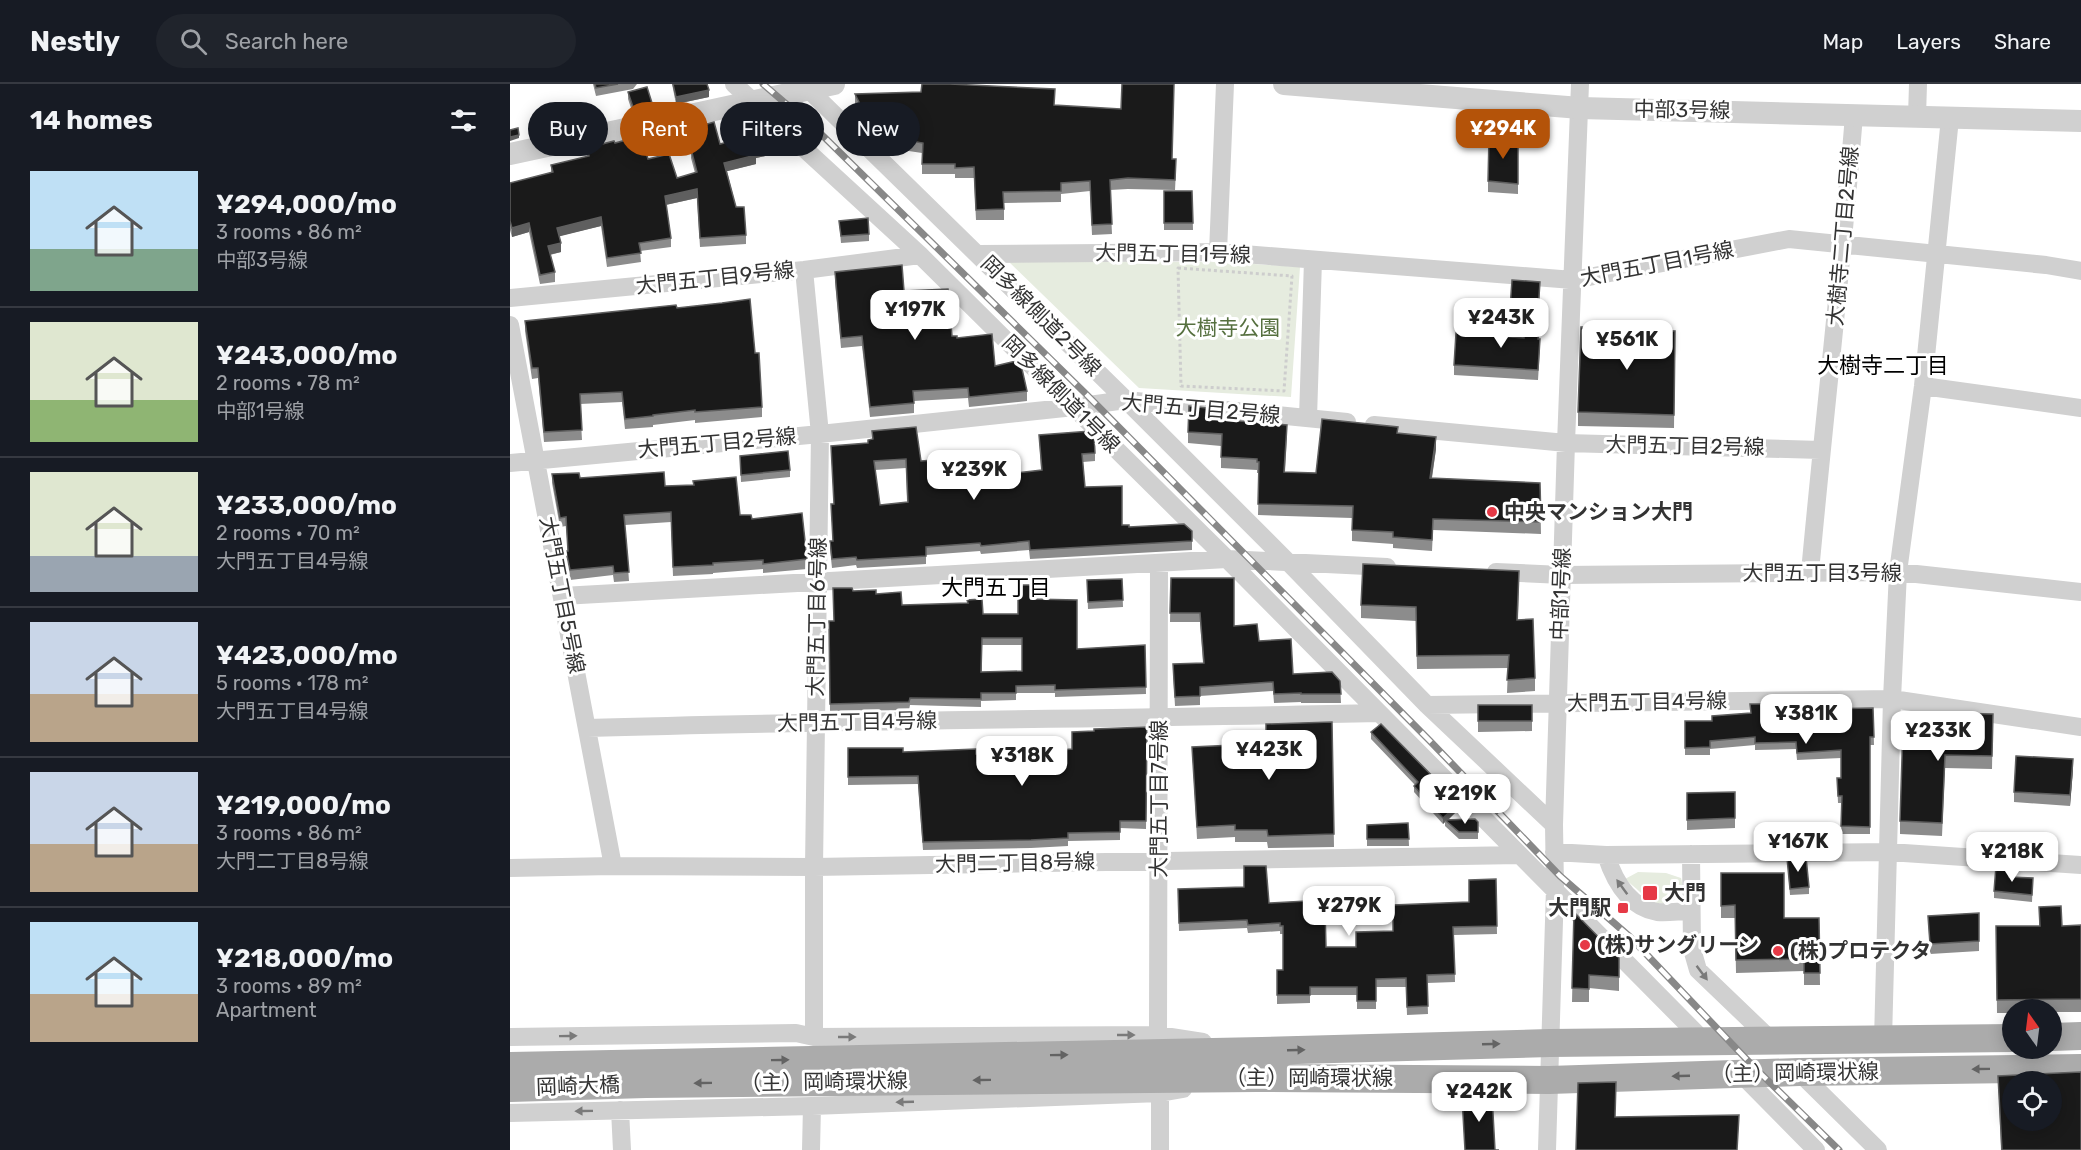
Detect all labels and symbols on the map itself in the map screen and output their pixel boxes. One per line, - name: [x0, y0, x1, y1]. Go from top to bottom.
- street label: 中部3号線: [1633, 96, 1731, 123]
- pin: ¥294K: [1461, 109, 1545, 160]
- street label: 大樹寺二丁目2号線: [1822, 145, 1863, 327]
- street label: 大門五丁目1号線: [1578, 236, 1736, 291]
- street label: 大門五丁目1号線: [1095, 240, 1251, 267]
- street label: 岡多線側道2号線: [976, 250, 1107, 381]
- street label: 大門五丁目9号線: [634, 257, 796, 298]
- pin: ¥197K: [873, 290, 957, 341]
- pin: ¥243K: [1459, 298, 1543, 349]
- park label: 大樹寺公園: [1176, 315, 1281, 340]
- pin: ¥561K: [1585, 320, 1669, 371]
- street label: 岡多線側道1号線: [997, 330, 1125, 458]
- district label: 大樹寺二丁目: [1817, 352, 1949, 379]
- street label: 大門五丁目2号線: [1121, 389, 1281, 428]
- street label: 大門五丁目2号線: [637, 423, 797, 462]
- street label: 大門五丁目2号線: [1605, 432, 1765, 459]
- pin: ¥239K: [932, 450, 1016, 501]
- place label: 中央マンション大門: [1504, 499, 1693, 524]
- marker: 中央マンション大門: [1485, 505, 1499, 519]
- street label: 大門五丁目5号線: [535, 514, 590, 676]
- street label: 大門五丁目6号線: [803, 537, 830, 697]
- street label: 中部1号線: [1546, 547, 1575, 641]
- street label: 大門五丁目3号線: [1742, 560, 1902, 585]
- district label: 大門五丁目: [941, 574, 1051, 601]
- street label: 大門五丁目4号線: [1567, 688, 1727, 715]
- pin: ¥381K: [1764, 694, 1848, 745]
- street label: 大門五丁目4号線: [777, 708, 937, 735]
- pin: ¥233K: [1896, 711, 1980, 762]
- street label: 大門五丁目7号線: [1146, 720, 1171, 878]
- pin: ¥423K: [1227, 730, 1311, 781]
- pin: ¥318K: [980, 736, 1064, 787]
- pin: ¥219K: [1423, 774, 1507, 825]
- pin: ¥167K: [1756, 822, 1840, 873]
- pin: ¥218K: [1970, 832, 2054, 883]
- street label: 大門二丁目8号線: [935, 849, 1095, 876]
- one-way arrow: [1616, 879, 1628, 895]
- place label: 大門: [1664, 880, 1706, 905]
- marker: 大門: [1641, 884, 1659, 902]
- pin: ¥279K: [1307, 886, 1391, 937]
- place label: 大門駅: [1548, 895, 1611, 920]
- marker: 大門駅: [1616, 901, 1630, 915]
- place label: (株)サングリーン: [1597, 932, 1759, 957]
- marker: (株)サングリーン: [1578, 938, 1592, 952]
- place label: (株)プロテクタ: [1790, 938, 1931, 963]
- marker: (株)プロテクタ: [1771, 944, 1785, 958]
- one-way arrow: [1696, 965, 1708, 980]
- north arrow: [2002, 999, 2062, 1059]
- one-way arrow: [1116, 1030, 1135, 1040]
- one-way arrow: [559, 1031, 578, 1041]
- one-way arrow: [837, 1032, 856, 1042]
- one-way arrow: [1482, 1040, 1501, 1049]
- one-way arrow: [1287, 1046, 1306, 1055]
- one-way arrow: [1050, 1050, 1069, 1060]
- one-way arrow: [771, 1055, 790, 1065]
- street label: （主）岡崎環状線: [1711, 1059, 1879, 1086]
- one-way arrow: [1971, 1064, 1990, 1074]
- street label: （主）岡崎環状線: [1225, 1065, 1393, 1090]
- street label: （主）岡崎環状線: [740, 1068, 908, 1095]
- one-way arrow: [1671, 1071, 1690, 1080]
- street label: 岡崎大橋: [536, 1072, 620, 1099]
- pin: ¥242K: [1437, 1072, 1521, 1123]
- one-way arrow: [972, 1075, 991, 1085]
- one-way arrow: [693, 1078, 712, 1088]
- one-way arrow: [895, 1098, 914, 1107]
- one-way arrow: [575, 1106, 594, 1116]

